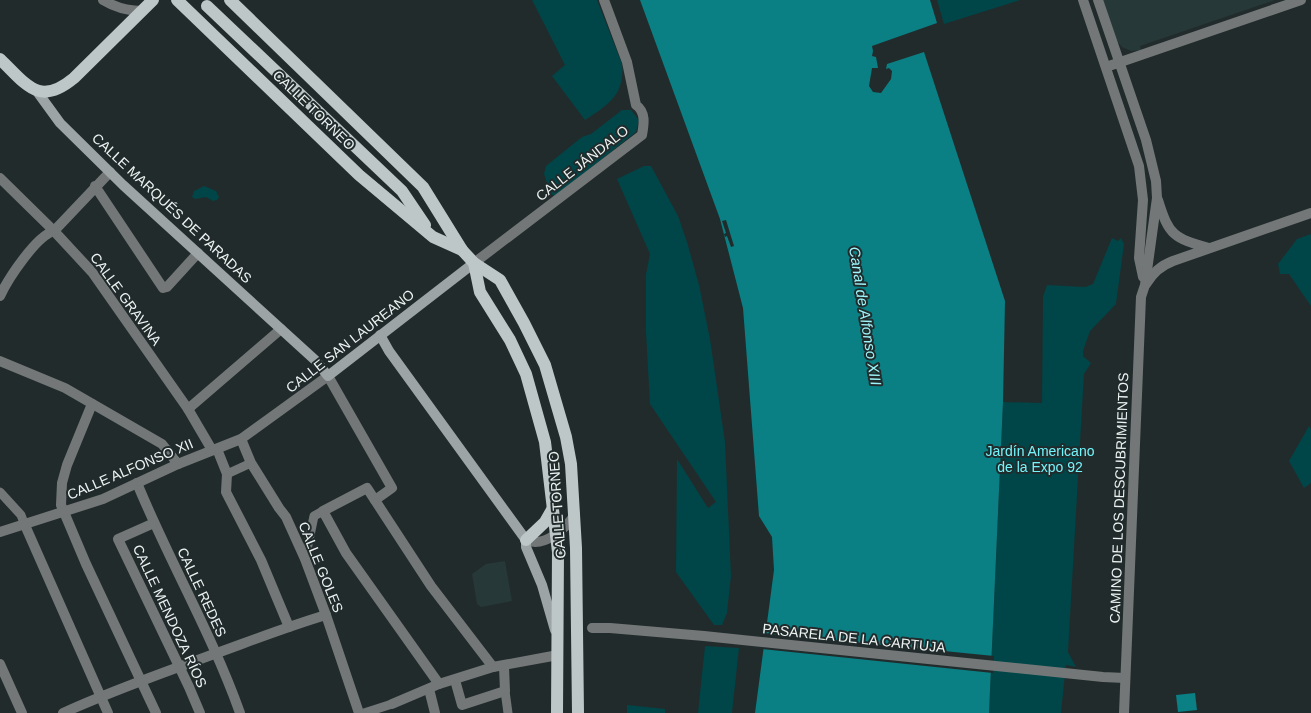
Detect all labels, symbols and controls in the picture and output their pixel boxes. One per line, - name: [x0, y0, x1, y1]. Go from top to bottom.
- street label: CALLE TORNEO: [270, 67, 358, 153]
- street label: CALLE JÁNDALO: [533, 122, 631, 204]
- street label: CALLE MARQUÉS DE PARADAS: [89, 130, 255, 286]
- water label: Canal de Alfonso XIII: [846, 245, 885, 387]
- street label: CALLE GRAVINA: [87, 250, 165, 349]
- street label: CALLE SAN LAUREANO: [283, 286, 417, 396]
- street label: CAMINO DE LOS DESCUBRIMIENTOS: [1107, 372, 1131, 624]
- street label: CALLE ALFONSO XII: [65, 435, 195, 503]
- park label: Jardín Americano de la Expo 92: [986, 443, 1095, 475]
- street label: CALLE TORNEO: [545, 451, 569, 559]
- street label: CALLE GOLES: [296, 519, 346, 615]
- street label: CALLE MENDOZA RÍOS: [130, 542, 210, 690]
- street label: CALLE REDES: [174, 545, 230, 639]
- street label: PASARELA DE LA CARTUJA: [762, 620, 947, 656]

